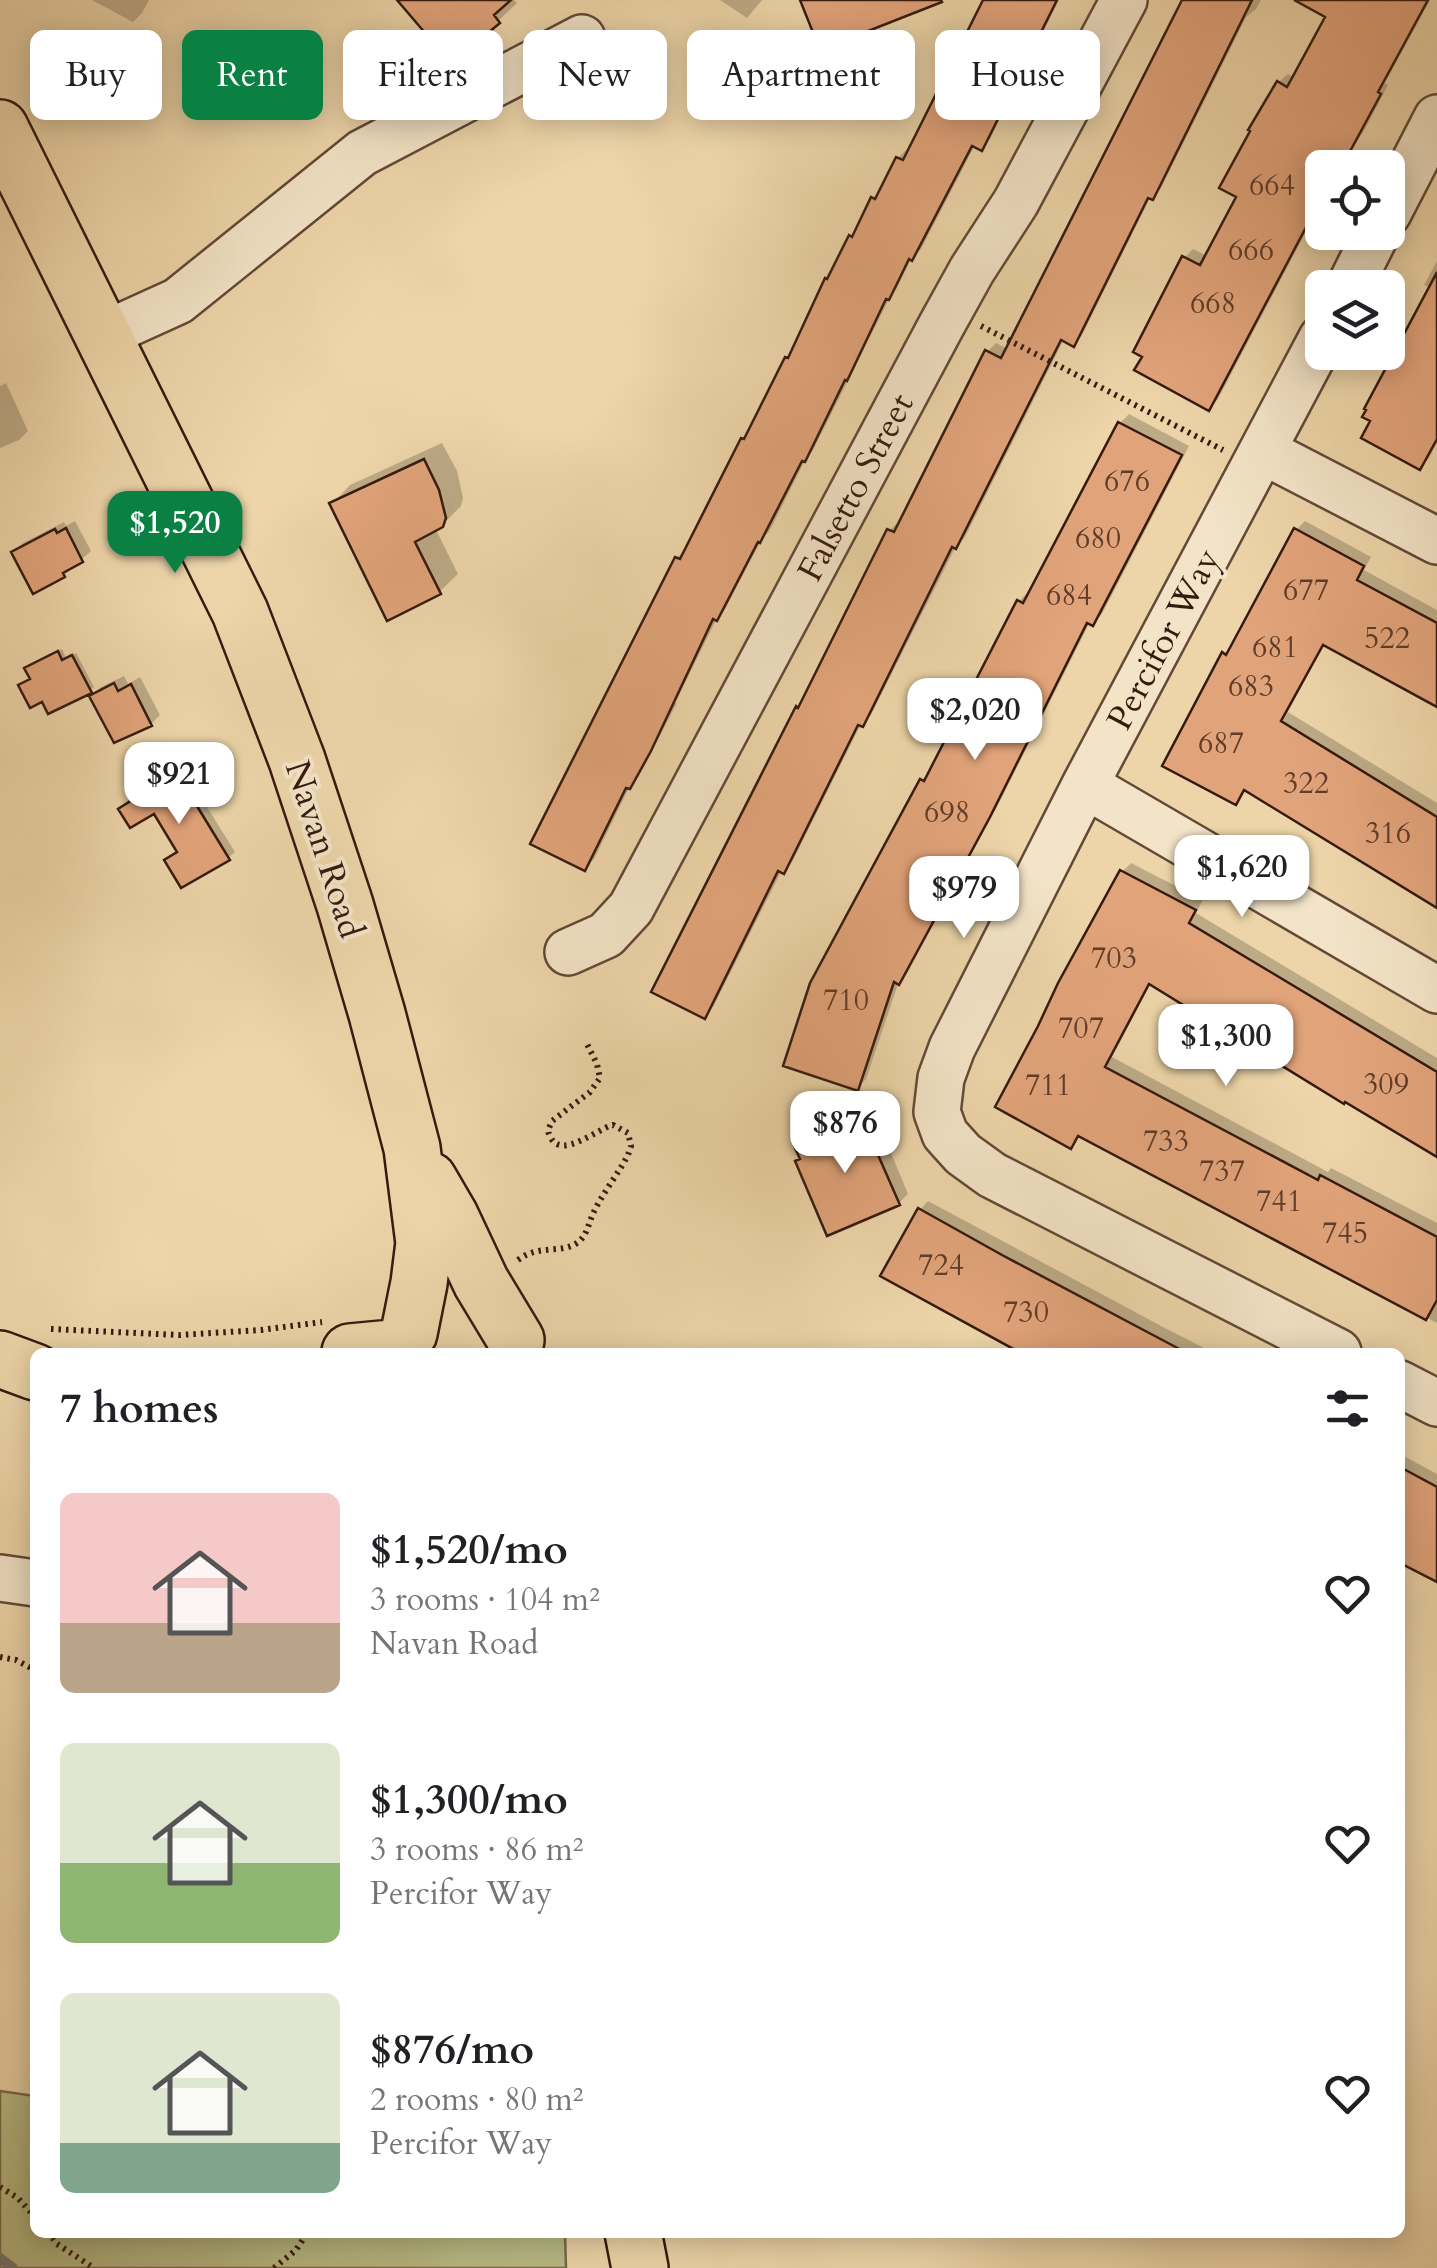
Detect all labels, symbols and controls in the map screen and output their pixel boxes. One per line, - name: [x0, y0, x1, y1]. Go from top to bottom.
- chip: Buy: [30, 30, 162, 120]
- chip: Rent: [182, 30, 323, 120]
- chip: Filters: [343, 30, 503, 120]
- chip: New: [523, 30, 667, 120]
- chip: Apartment: [687, 30, 915, 120]
- chip: House: [935, 30, 1100, 120]
- map controls: [1305, 150, 1405, 370]
- button: locate: [1305, 150, 1405, 250]
- house number: 664: [1249, 165, 1295, 206]
- house number: 666: [1228, 230, 1274, 271]
- button: layers: [1305, 270, 1405, 370]
- house number: 668: [1190, 283, 1236, 324]
- street label: Falsetto Street: [786, 385, 925, 590]
- house number: 676: [1104, 461, 1150, 502]
- pin: $1,520: [94, 491, 256, 576]
- text: $1,520: [129, 501, 221, 545]
- house number: 680: [1075, 518, 1121, 559]
- street label: Percifor Way: [1096, 540, 1232, 739]
- house number: 677: [1283, 570, 1329, 611]
- house number: 684: [1046, 575, 1092, 616]
- house number: 522: [1364, 618, 1410, 659]
- house number: 681: [1252, 627, 1298, 668]
- house number: 683: [1228, 666, 1274, 707]
- pin: $2,020: [894, 678, 1056, 763]
- text: $2,020: [929, 688, 1021, 732]
- house number: 687: [1198, 723, 1244, 764]
- pin: $921: [120, 742, 238, 827]
- text: $921: [146, 752, 212, 796]
- street label: Navan Road: [273, 754, 375, 945]
- house number: 322: [1283, 763, 1329, 804]
- house number: 698: [924, 792, 970, 833]
- house number: 316: [1365, 813, 1411, 854]
- pin: $1,620: [1161, 835, 1323, 920]
- text: $1,620: [1196, 845, 1288, 889]
- pin: $979: [905, 856, 1023, 941]
- text: $979: [931, 866, 997, 910]
- house number: 703: [1091, 938, 1137, 979]
- house number: 710: [823, 980, 869, 1021]
- pin: $1,300: [1145, 1004, 1307, 1089]
- house number: 707: [1058, 1008, 1104, 1049]
- text: $1,300: [1180, 1014, 1272, 1058]
- house number: 309: [1363, 1064, 1409, 1105]
- house number: 711: [1025, 1065, 1071, 1106]
- pin: $876: [786, 1091, 904, 1176]
- text: $876: [812, 1101, 878, 1145]
- house number: 733: [1143, 1121, 1189, 1162]
- house number: 737: [1199, 1151, 1245, 1192]
- house number: 741: [1256, 1181, 1302, 1222]
- house number: 745: [1322, 1213, 1368, 1254]
- house number: 724: [918, 1245, 964, 1286]
- house number: 730: [1003, 1292, 1049, 1333]
- text: 7 homes: [60, 1380, 218, 1437]
- icon: filters: [1320, 1381, 1375, 1436]
- text: $1,520/mo: [370, 1521, 568, 1578]
- icon: home: [140, 1533, 260, 1653]
- icon: heart: [1320, 1566, 1375, 1621]
- text: 3 rooms · 104 m²: [370, 1578, 600, 1622]
- text: Navan Road: [370, 1622, 538, 1666]
- text: $1,300/mo: [370, 1771, 568, 1828]
- icon: home: [140, 1783, 260, 1903]
- icon: heart: [1320, 1816, 1375, 1871]
- text: 3 rooms · 86 m²: [370, 1828, 583, 1872]
- text: Percifor Way: [370, 1872, 552, 1916]
- text: $876/mo: [370, 2021, 534, 2078]
- icon: home: [140, 2033, 260, 2153]
- icon: heart: [1320, 2066, 1375, 2121]
- text: 2 rooms · 80 m²: [370, 2078, 583, 2122]
- text: Percifor Way: [370, 2122, 552, 2166]

